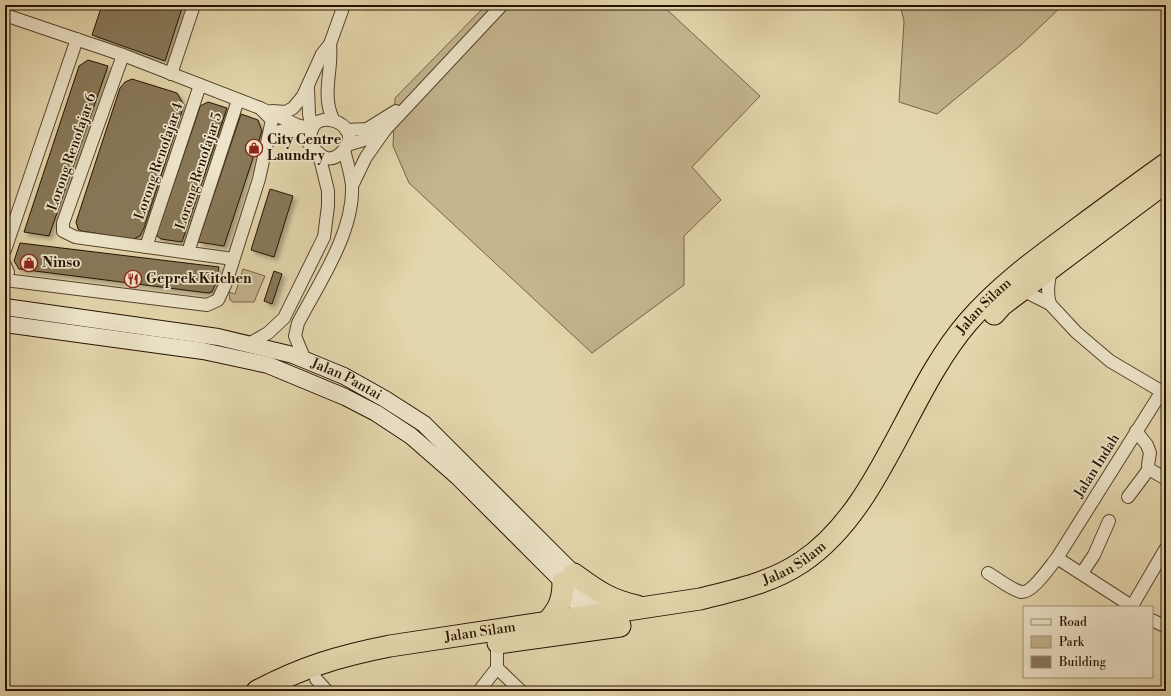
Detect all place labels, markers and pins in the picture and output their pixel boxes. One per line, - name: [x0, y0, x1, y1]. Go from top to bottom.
- place label: City Centre Laundry: [267, 131, 342, 165]
- shop icon: City Centre Laundry: [244, 138, 264, 158]
- shop icon: Ninso: [19, 253, 39, 273]
- place label: Ninso: [42, 254, 80, 272]
- restaurant icon: Geprek Kitchen: [123, 269, 143, 289]
- place label: Geprek Kitchen: [146, 270, 252, 288]

